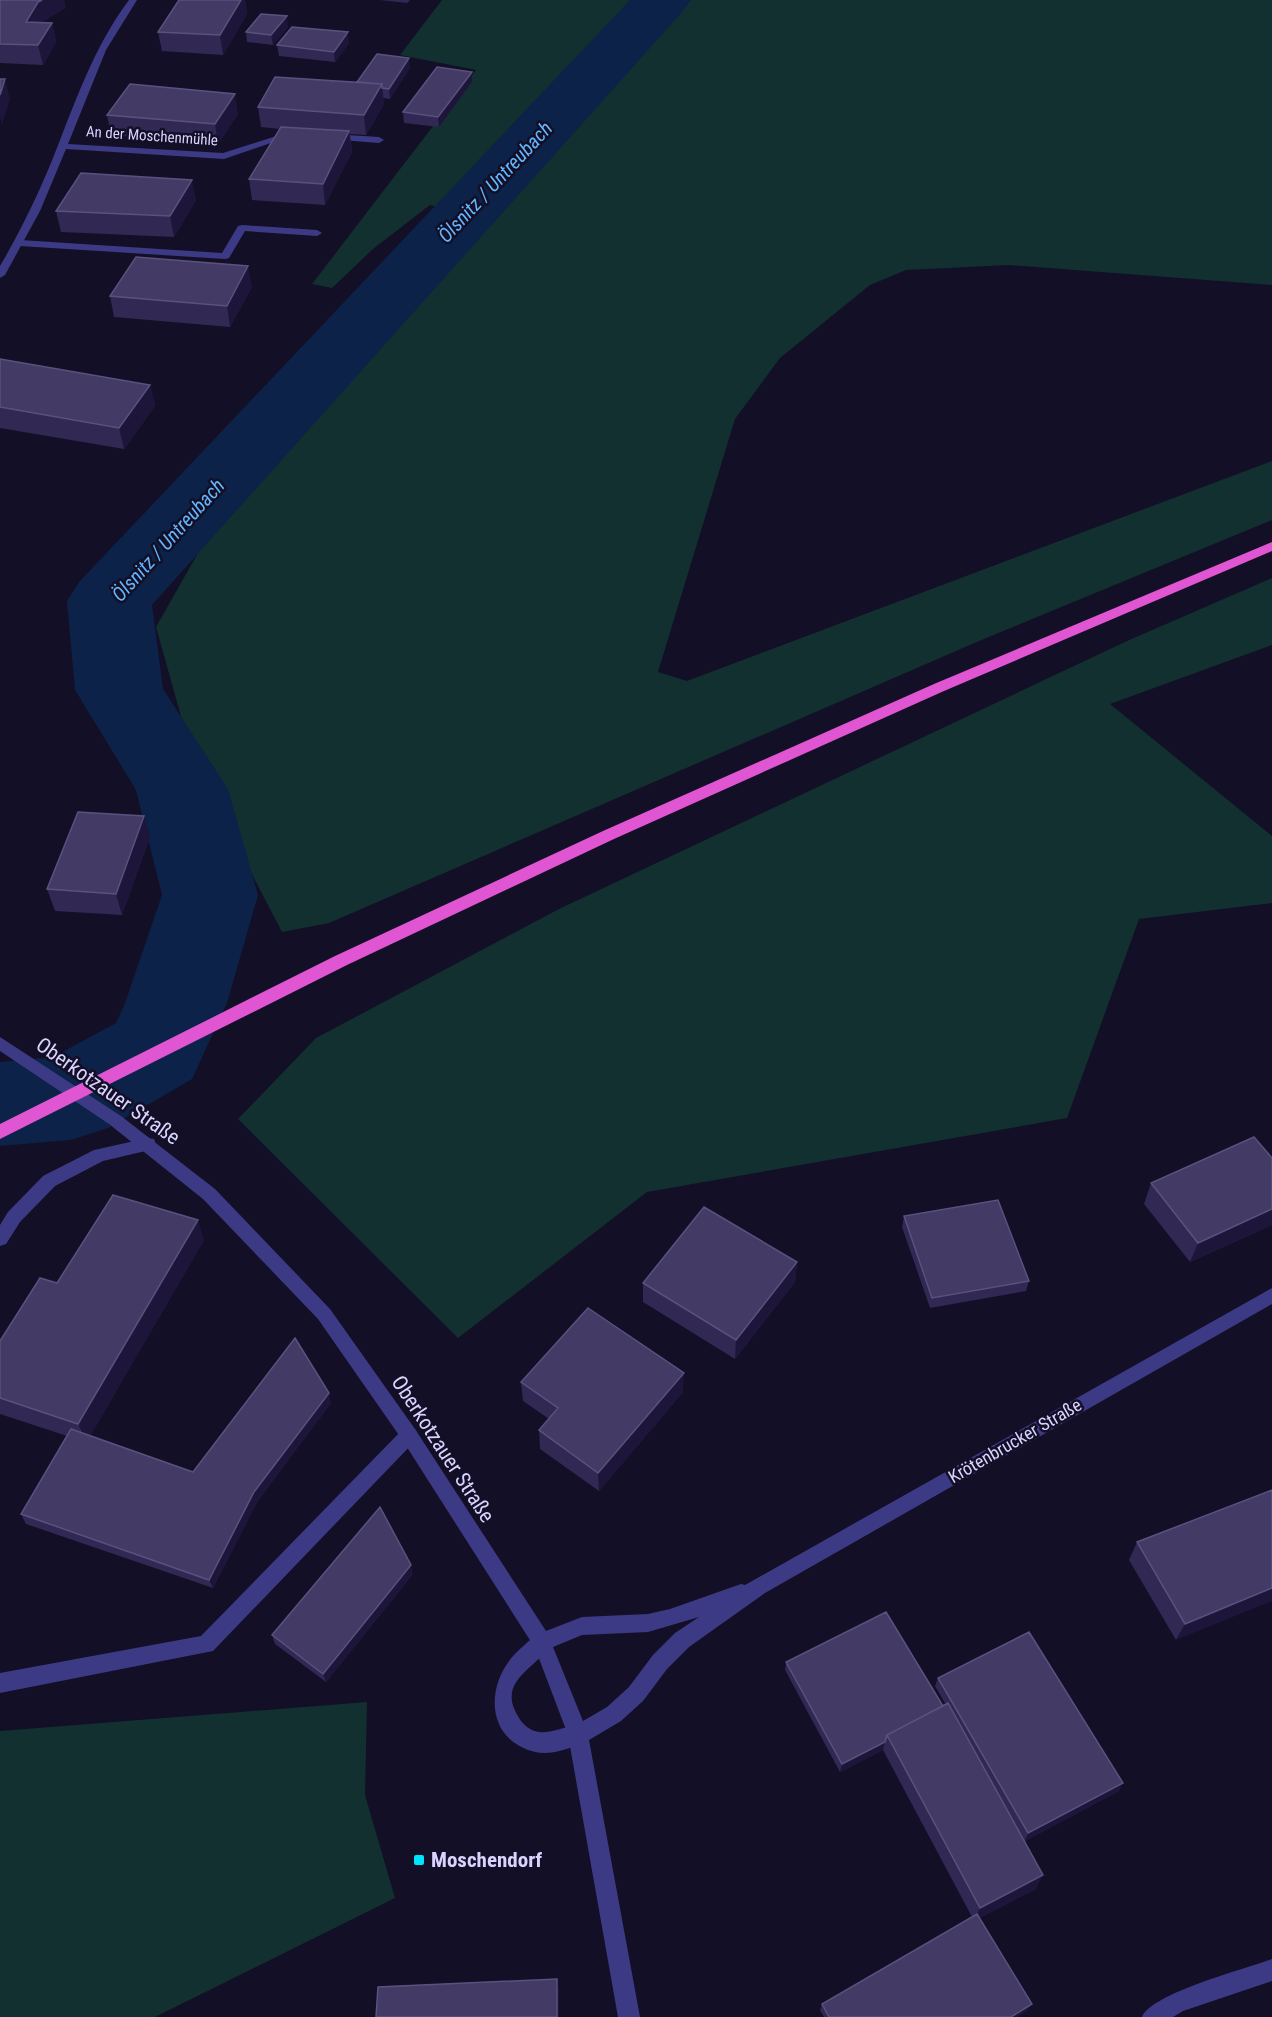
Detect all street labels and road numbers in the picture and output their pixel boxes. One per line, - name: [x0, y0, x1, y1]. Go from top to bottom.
- street label: An der Moschenmühle: [85, 122, 219, 150]
- street label: Oberkotzauer Straße: [32, 1032, 185, 1150]
- street label: Oberkotzauer Straße: [387, 1371, 499, 1527]
- street label: Krötenbrucker Straße: [944, 1394, 1085, 1487]

